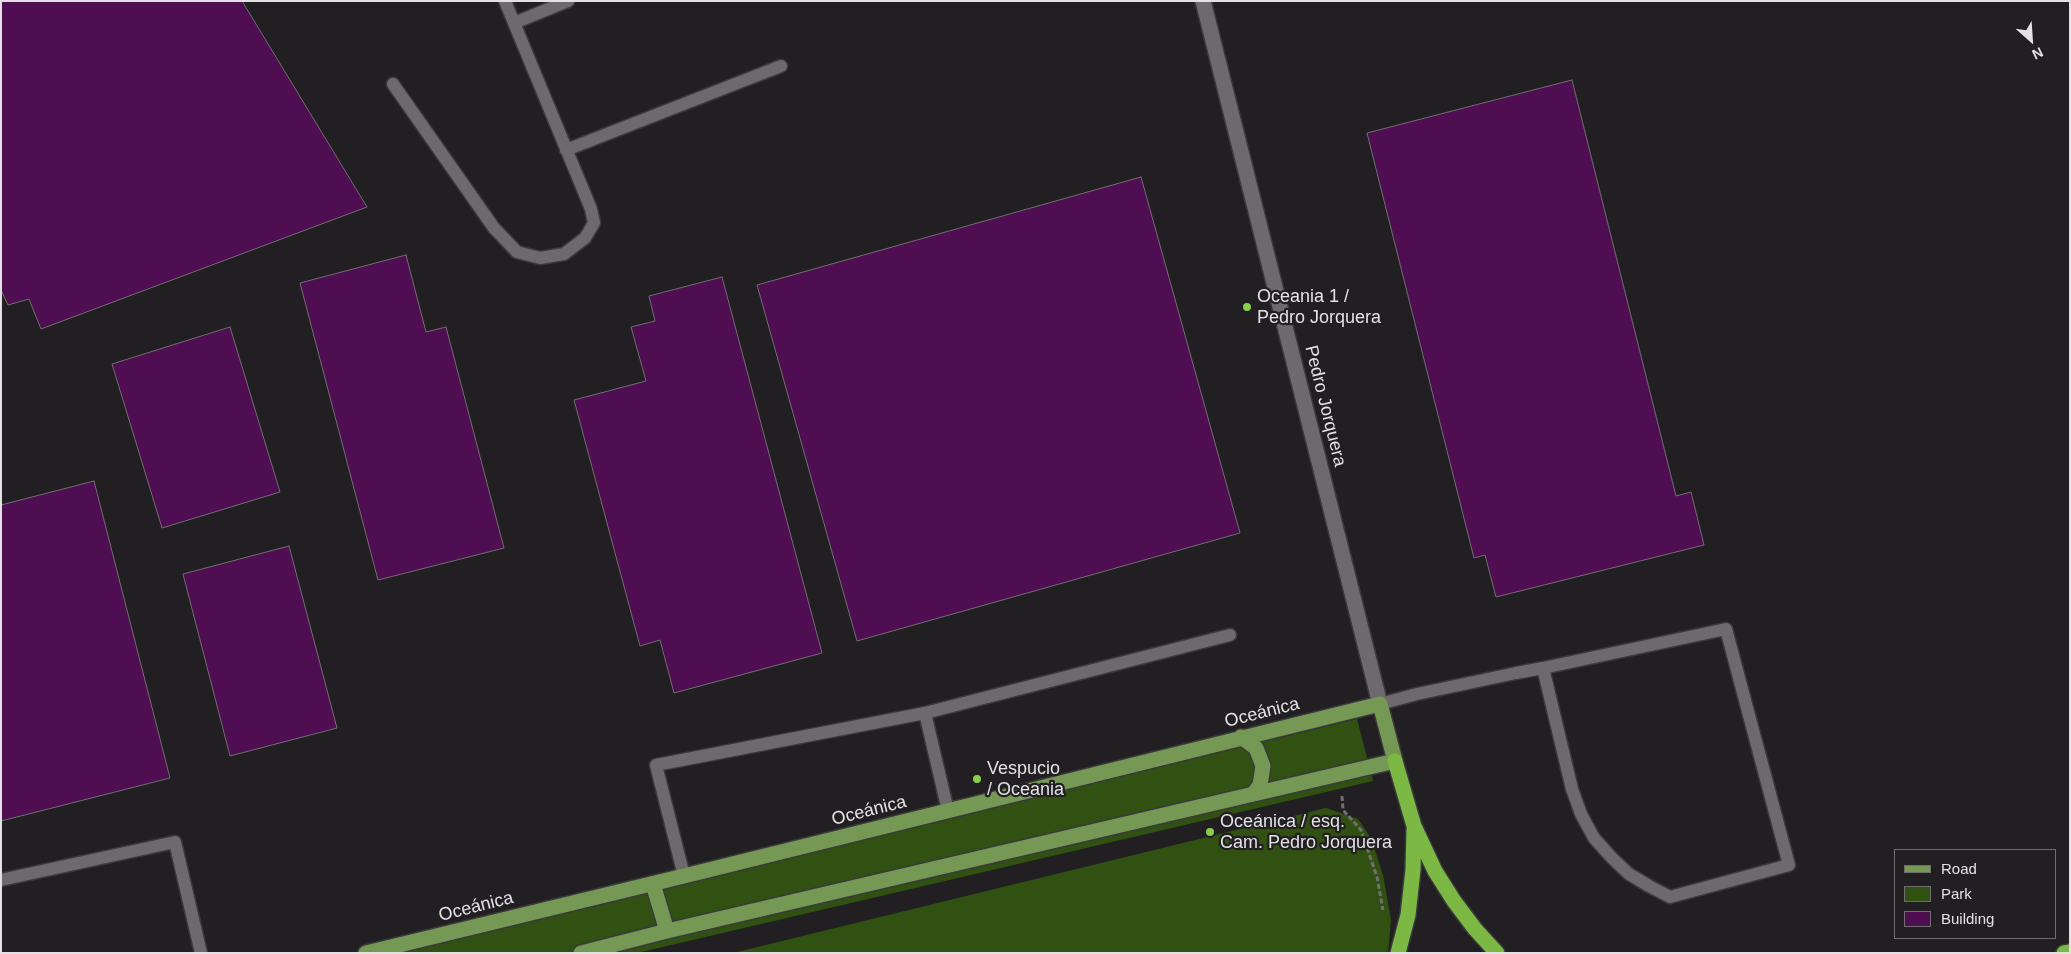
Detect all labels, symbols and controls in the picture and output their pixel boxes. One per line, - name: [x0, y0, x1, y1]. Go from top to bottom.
- north arrow: [2006, 15, 2056, 65]
- text: N: [2030, 44, 2046, 63]
- place label: Oceania 1 / Pedro Jorquera: [1257, 286, 1381, 328]
- marker: Oceania 1 / Pedro Jorquera: [1241, 301, 1253, 313]
- street label: Pedro Jorquera: [1300, 343, 1350, 469]
- street label: Oceánica: [1222, 693, 1302, 733]
- place label: Vespucio / Oceania: [987, 758, 1064, 801]
- marker: Vespucio / Oceania: [971, 773, 983, 785]
- street label: Oceánica: [829, 791, 909, 831]
- place label: Oceánica / esq. Cam. Pedro Jorquera: [1220, 811, 1392, 854]
- marker: Oceánica / esq. Cam. Pedro Jorquera: [1204, 826, 1216, 838]
- legend: [1894, 849, 2056, 939]
- text: Road: [1941, 860, 1977, 877]
- text: Park: [1941, 885, 1972, 902]
- street label: Oceánica: [436, 887, 516, 927]
- text: Building: [1941, 910, 1994, 927]

